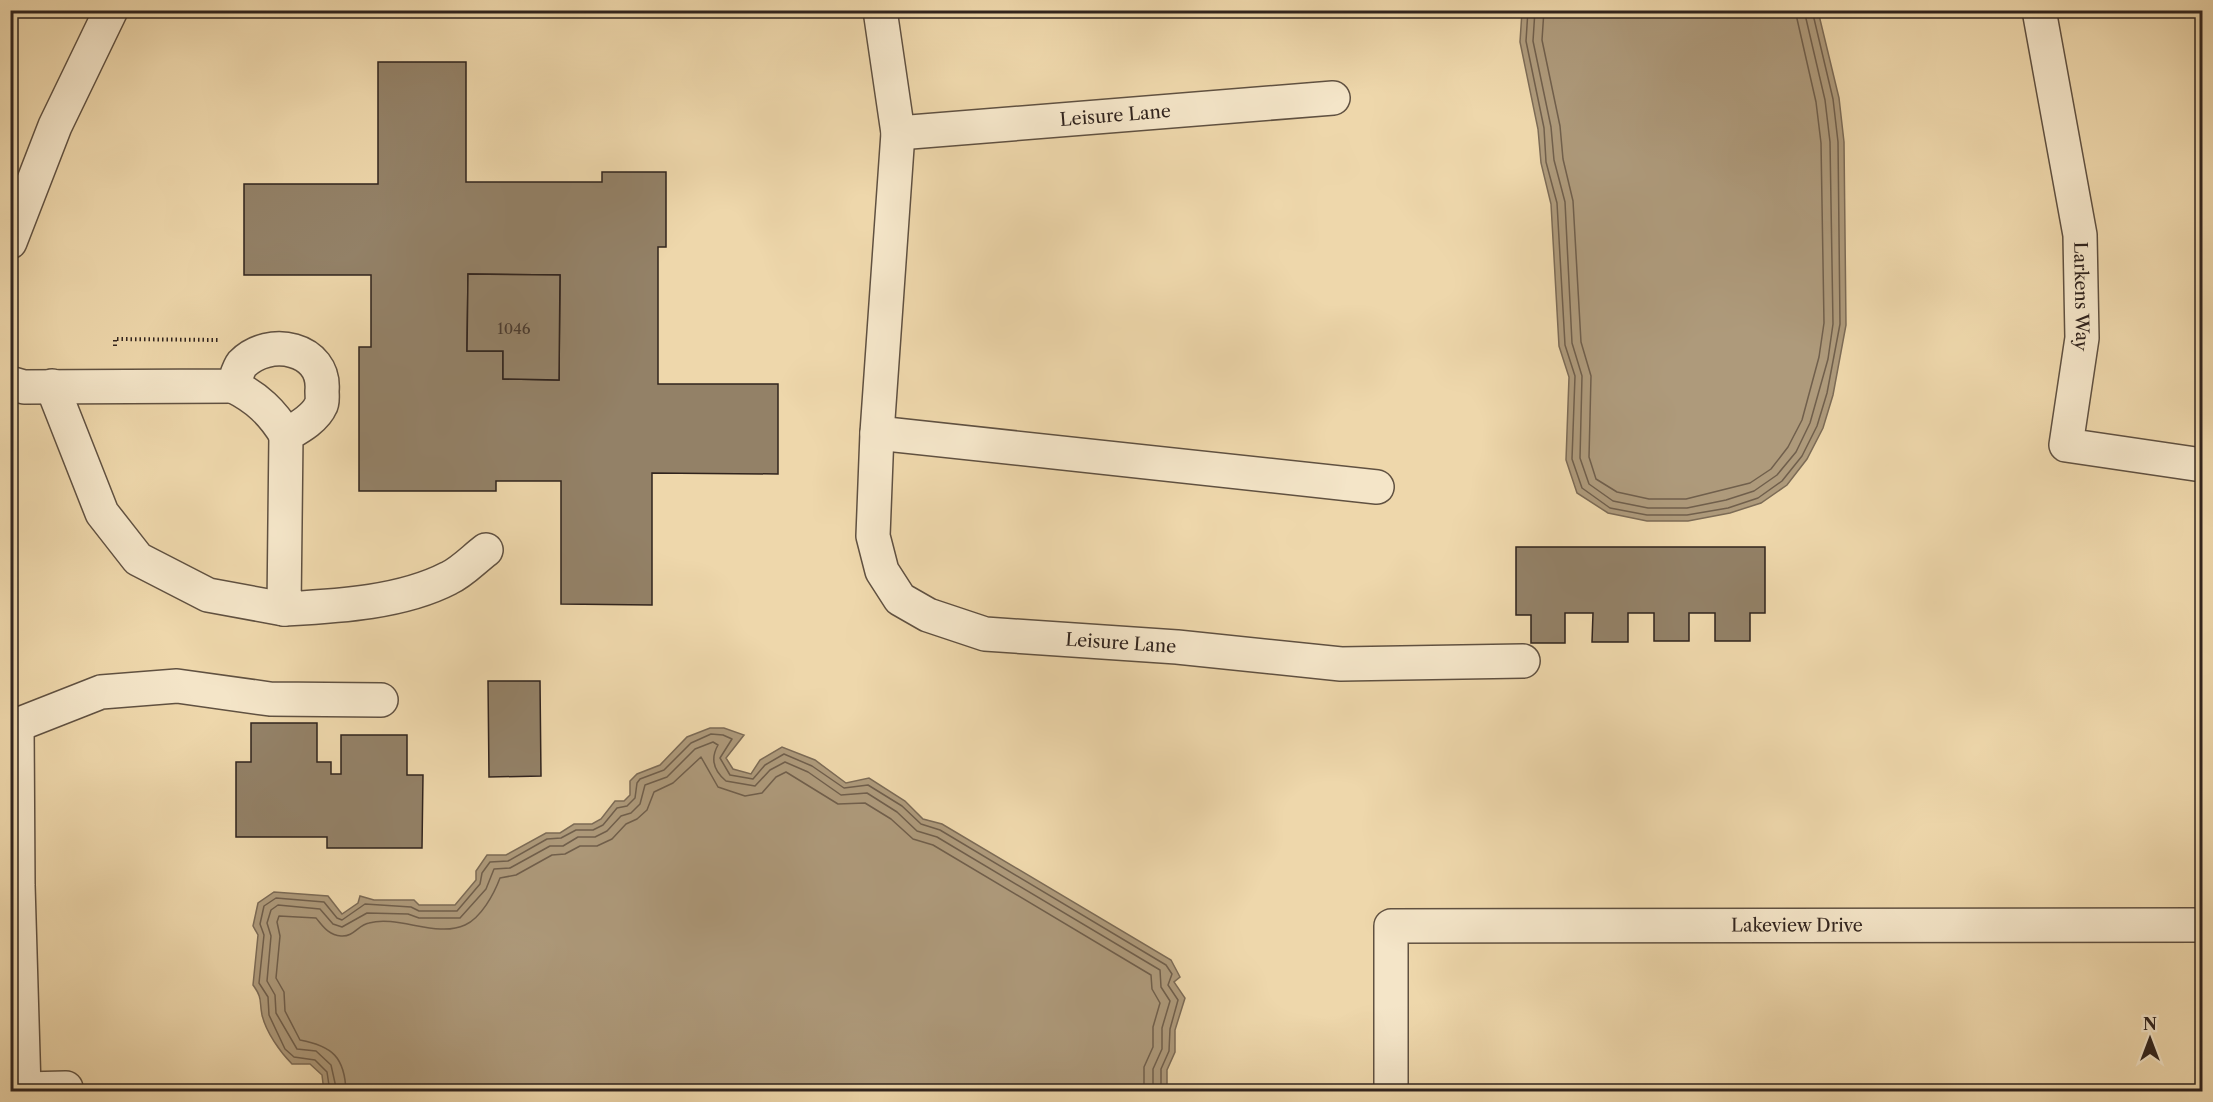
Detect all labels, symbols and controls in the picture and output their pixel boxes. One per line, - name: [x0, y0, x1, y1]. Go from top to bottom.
- street label: Leisure Lane: [1059, 100, 1172, 131]
- street label: Larkens Way: [2069, 242, 2093, 353]
- house number: 1046: [497, 319, 531, 338]
- street label: Leisure Lane: [1065, 628, 1177, 658]
- street label: Lakeview Drive: [1731, 914, 1863, 937]
- north arrow: [2120, 1009, 2180, 1069]
- text: N: [2143, 1014, 2157, 1034]

